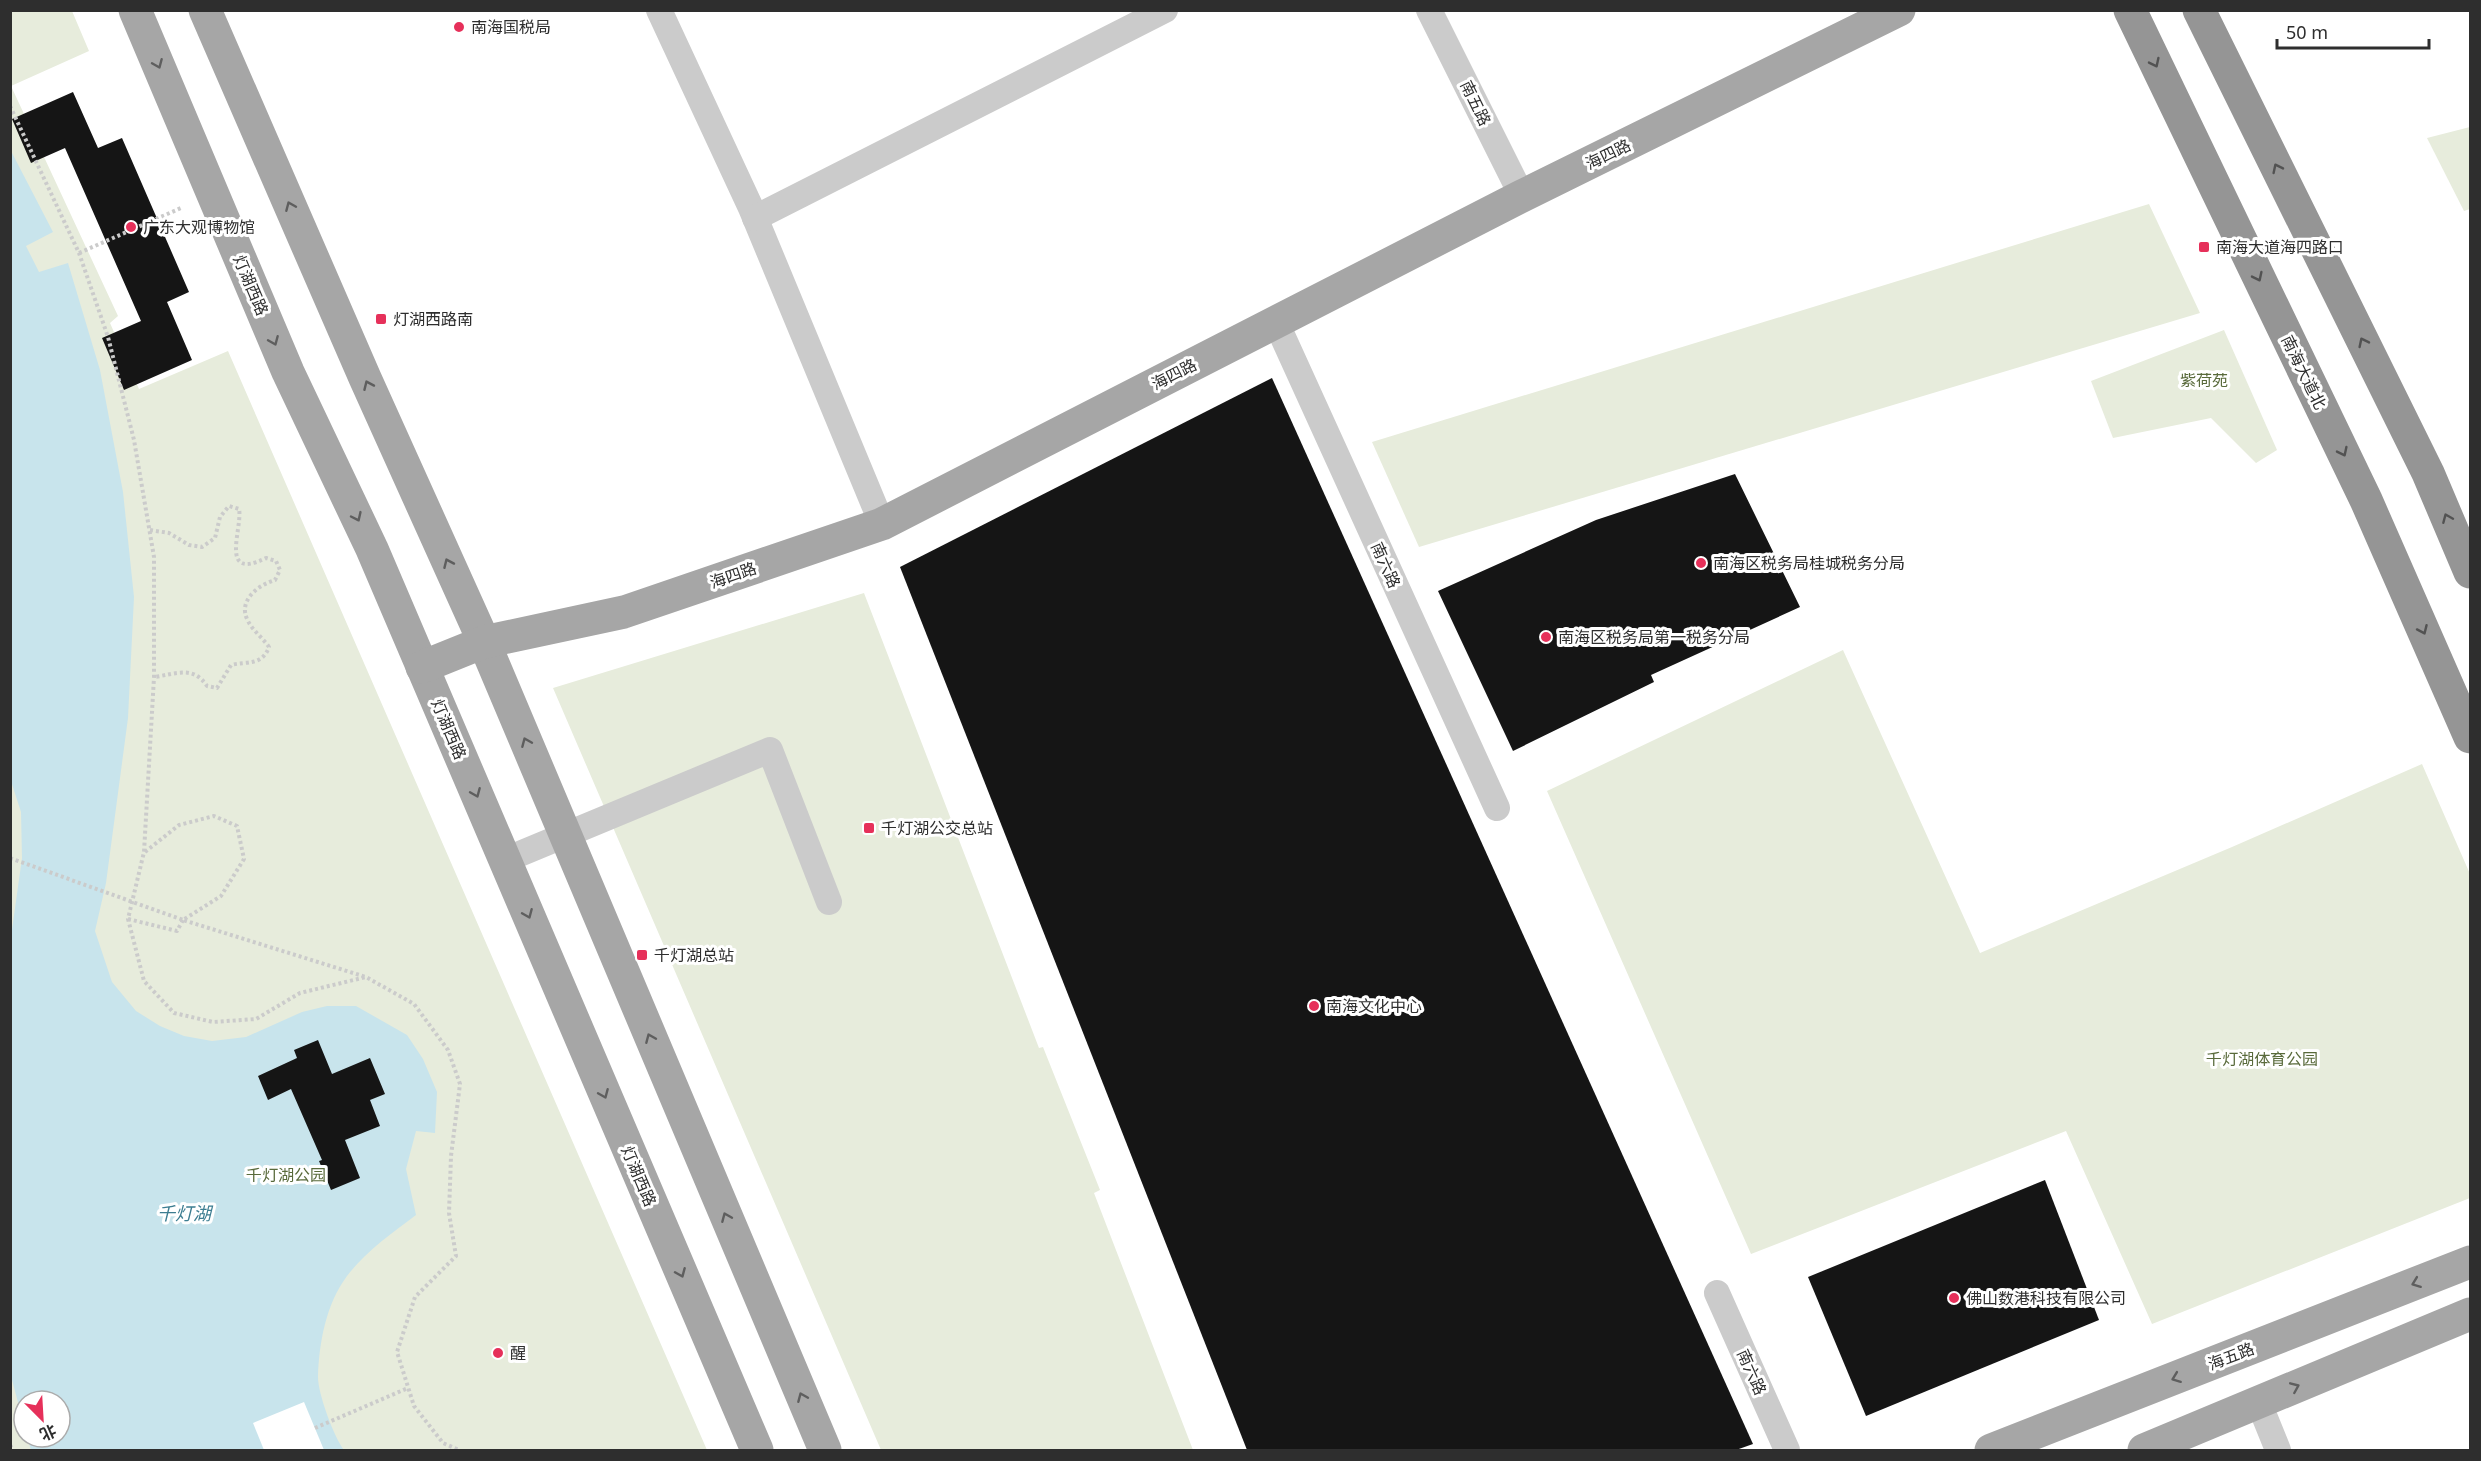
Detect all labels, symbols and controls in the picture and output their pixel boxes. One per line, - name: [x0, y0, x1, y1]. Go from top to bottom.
- scale bar: [2277, 12, 2428, 50]
- place label: 南海国税局: [471, 16, 551, 38]
- marker: 南海国税局: [452, 20, 466, 34]
- text: 50 m: [2286, 20, 2328, 44]
- one-way arrow: [2148, 57, 2160, 68]
- one-way arrow: [150, 58, 162, 69]
- street label: 南五路: [1456, 77, 1496, 129]
- street label: 海四路: [1582, 134, 1634, 174]
- one-way arrow: [2272, 163, 2284, 174]
- one-way arrow: [285, 202, 297, 213]
- place label: 广东大观博物馆: [143, 216, 255, 238]
- marker: 广东大观博物馆: [124, 220, 138, 234]
- place label: 南海大道海四路口: [2216, 236, 2344, 258]
- marker: 南海大道海四路口: [2197, 240, 2211, 254]
- street label: 灯湖西路: [228, 251, 274, 319]
- one-way arrow: [2251, 270, 2263, 281]
- place label: 灯湖西路南: [393, 308, 473, 330]
- marker: 灯湖西路南: [374, 312, 388, 326]
- street label: 南海大道北: [2277, 331, 2331, 413]
- one-way arrow: [267, 334, 279, 345]
- one-way arrow: [2359, 338, 2371, 349]
- street label: 海四路: [1148, 353, 1200, 395]
- park label: 紫荷苑: [2180, 369, 2228, 391]
- one-way arrow: [363, 381, 375, 392]
- one-way arrow: [2335, 446, 2347, 457]
- one-way arrow: [349, 511, 361, 522]
- one-way arrow: [2443, 514, 2455, 525]
- street label: 南六路: [1366, 539, 1406, 591]
- place label: 南海区税务局桂城税务分局: [1713, 552, 1905, 574]
- marker: 南海区税务局桂城税务分局: [1694, 556, 1708, 570]
- street label: 海四路: [707, 557, 759, 593]
- one-way arrow: [444, 558, 456, 569]
- one-way arrow: [2416, 624, 2428, 635]
- place label: 南海区税务局第一税务分局: [1558, 626, 1750, 648]
- marker: 南海区税务局第一税务分局: [1539, 630, 1553, 644]
- street label: 灯湖西路: [426, 695, 472, 763]
- one-way arrow: [521, 737, 533, 748]
- one-way arrow: [469, 786, 481, 797]
- place label: 千灯湖公交总站: [881, 817, 993, 839]
- marker: 千灯湖公交总站: [862, 821, 876, 835]
- one-way arrow: [521, 908, 533, 919]
- place label: 千灯湖总站: [654, 944, 734, 966]
- marker: 千灯湖总站: [635, 948, 649, 962]
- place label: 南海文化中心: [1326, 995, 1422, 1017]
- marker: 南海文化中心: [1307, 999, 1321, 1013]
- one-way arrow: [645, 1033, 657, 1044]
- park label: 千灯湖体育公园: [2206, 1048, 2318, 1070]
- one-way arrow: [597, 1087, 609, 1098]
- street label: 灯湖西路: [616, 1142, 662, 1210]
- park label: 千灯湖公园: [246, 1164, 326, 1186]
- water label: 千灯湖: [157, 1201, 214, 1225]
- one-way arrow: [721, 1212, 733, 1223]
- one-way arrow: [674, 1267, 686, 1278]
- one-way arrow: [2411, 1276, 2422, 1288]
- place label: 佛山数港科技有限公司: [1966, 1287, 2126, 1309]
- marker: 佛山数港科技有限公司: [1947, 1291, 1961, 1305]
- street label: 海五路: [2205, 1337, 2257, 1375]
- place label: 醒: [510, 1342, 526, 1364]
- marker: 醒: [491, 1346, 505, 1360]
- street label: 南六路: [1732, 1346, 1772, 1398]
- one-way arrow: [2171, 1371, 2182, 1383]
- one-way arrow: [2288, 1383, 2299, 1395]
- north arrow: [12, 1389, 72, 1449]
- one-way arrow: [797, 1392, 809, 1403]
- text: 北: [36, 1419, 60, 1446]

